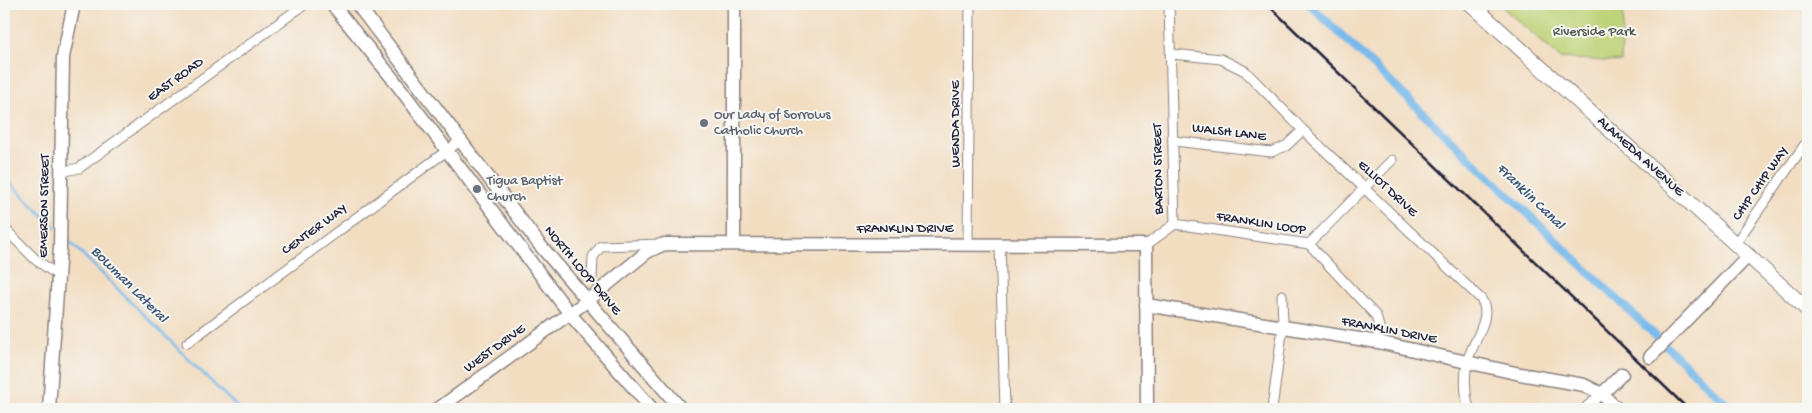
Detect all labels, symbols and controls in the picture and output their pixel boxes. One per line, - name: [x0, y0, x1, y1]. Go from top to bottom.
- park label: Riverside Park: [1553, 24, 1637, 41]
- street label: EAST ROAD: [145, 53, 208, 106]
- street label: WENDA DRIVE: [948, 79, 965, 167]
- place label: Our Lady of Sorrows Catholic Church: [714, 107, 831, 140]
- street label: ALAMEDA AVENUE: [1593, 113, 1688, 201]
- marker: Our Lady of Sorrows Catholic Church: [698, 117, 710, 129]
- street label: WALSH LANE: [1191, 120, 1268, 146]
- street label: BARTON STREET: [1150, 123, 1168, 216]
- street label: CHIP CHIP WAY: [1729, 144, 1793, 224]
- street label: EMERSON STREET: [36, 153, 54, 258]
- street label: ELLIOT DRIVE: [1353, 157, 1421, 222]
- water label: Franklin Canal: [1492, 160, 1569, 235]
- place label: Tigua Baptist Church: [486, 173, 564, 206]
- marker: Tigua Baptist Church: [471, 183, 483, 195]
- street label: CENTER WAY: [279, 201, 351, 259]
- street label: FRANKLIN LOOP: [1214, 208, 1307, 239]
- street label: FRANKLIN DRIVE: [856, 221, 955, 238]
- street label: NORTH LOOP DRIVE: [540, 223, 625, 320]
- water label: Bowman Lateral: [87, 243, 172, 328]
- street label: FRANKLIN DRIVE: [1339, 313, 1439, 349]
- street label: WEST DRIVE: [461, 320, 530, 377]

